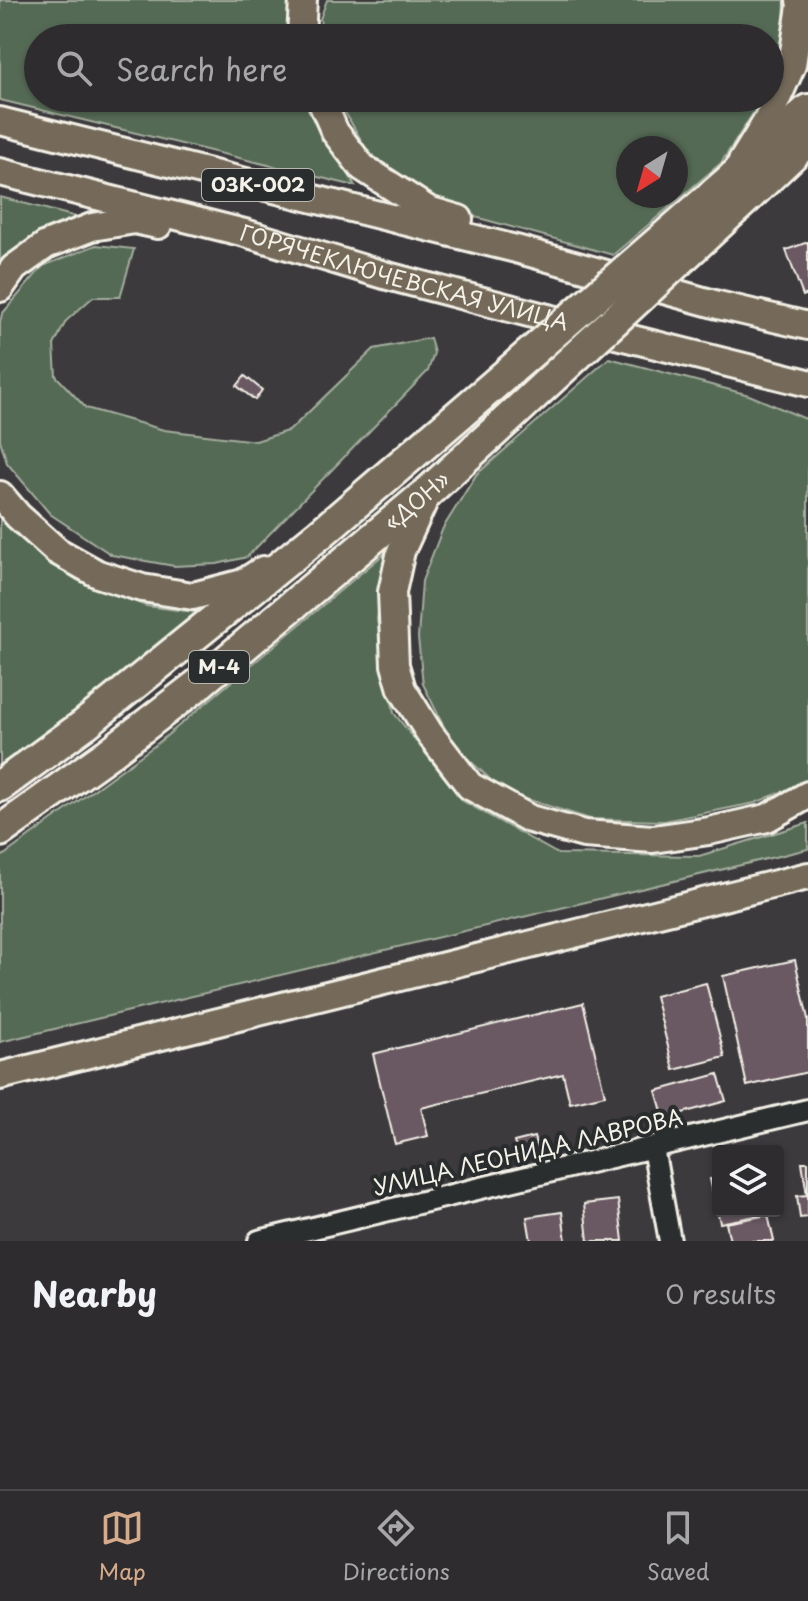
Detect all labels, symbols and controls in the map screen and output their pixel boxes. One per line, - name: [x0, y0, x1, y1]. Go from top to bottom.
- search box: [24, 24, 784, 112]
- icon: search: [52, 46, 96, 90]
- text: Search here: [116, 46, 288, 91]
- north arrow: [616, 136, 688, 208]
- road number: 03К-002: [202, 169, 314, 201]
- street label: ГОРЯЧЕКЛЮЧЕВСКАЯ УЛИЦА: [237, 215, 573, 338]
- street label: «ДОН»: [376, 462, 456, 537]
- road number: М-4: [189, 651, 249, 683]
- street label: УЛИЦА ЛЕОНИДА ЛАВРОВА: [370, 1099, 686, 1202]
- map controls: [712, 1145, 784, 1217]
- button: layers: [712, 1145, 784, 1217]
- text: Nearby: [32, 1267, 157, 1319]
- text: 0 results: [665, 1274, 776, 1313]
- tab: Map: [99, 1506, 146, 1587]
- tab: Directions: [343, 1506, 450, 1587]
- tab: Saved: [647, 1506, 709, 1587]

